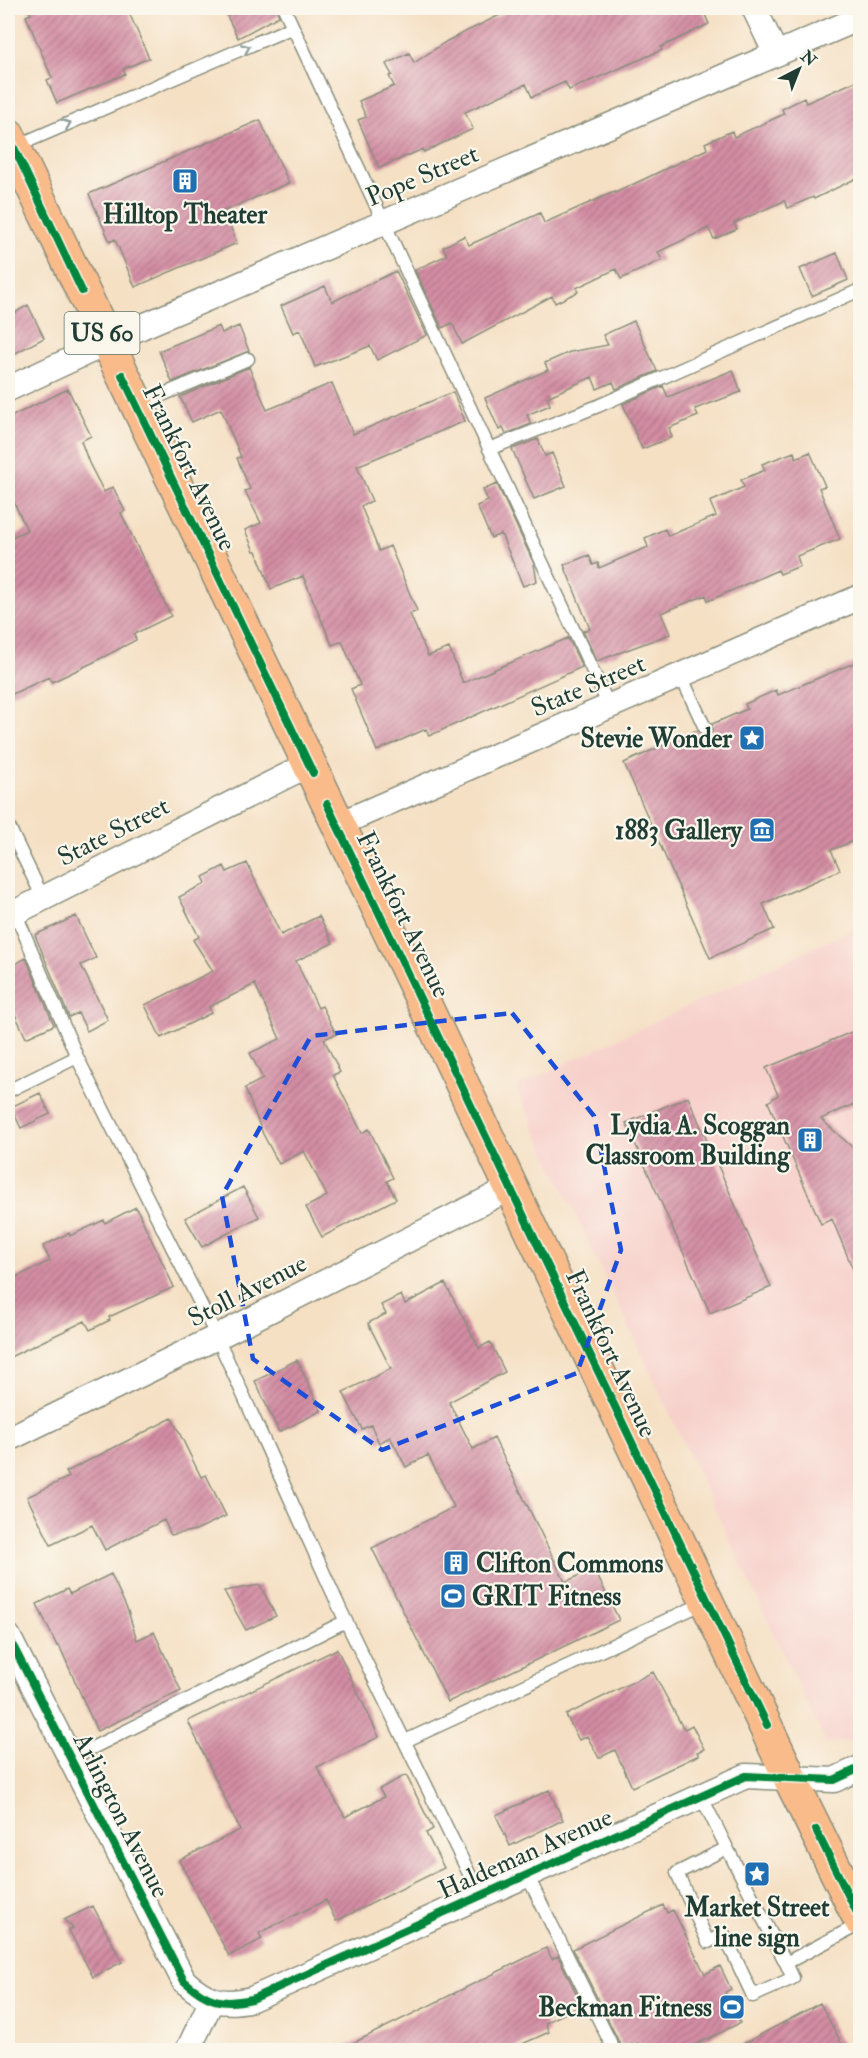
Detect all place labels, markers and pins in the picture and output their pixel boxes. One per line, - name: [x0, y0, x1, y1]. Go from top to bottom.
- building icon: Hilltop Theater: [170, 166, 200, 196]
- place label: Hilltop Theater: [103, 199, 267, 232]
- place label: Stevie Wonder: [581, 723, 732, 755]
- place icon: Stevie Wonder: [737, 723, 767, 753]
- place label: 1883 Gallery: [615, 815, 744, 848]
- museum icon: 1883 Gallery: [747, 815, 777, 845]
- place label: Lydia A. Scoggan Classroom Building: [586, 1110, 791, 1173]
- building icon: Lydia A. Scoggan Classroom Building: [795, 1125, 825, 1155]
- building icon: Clifton Commons: [441, 1548, 471, 1578]
- place label: Clifton Commons: [476, 1548, 664, 1580]
- sports icon: GRIT Fitness: [438, 1581, 468, 1611]
- place label: GRIT Fitness: [472, 1581, 621, 1613]
- place icon: Market Street line sign: [742, 1859, 772, 1889]
- place label: Market Street line sign: [684, 1892, 830, 1955]
- place label: Beckman Fitness: [538, 1992, 712, 2024]
- sports icon: Beckman Fitness: [717, 1992, 747, 2022]

